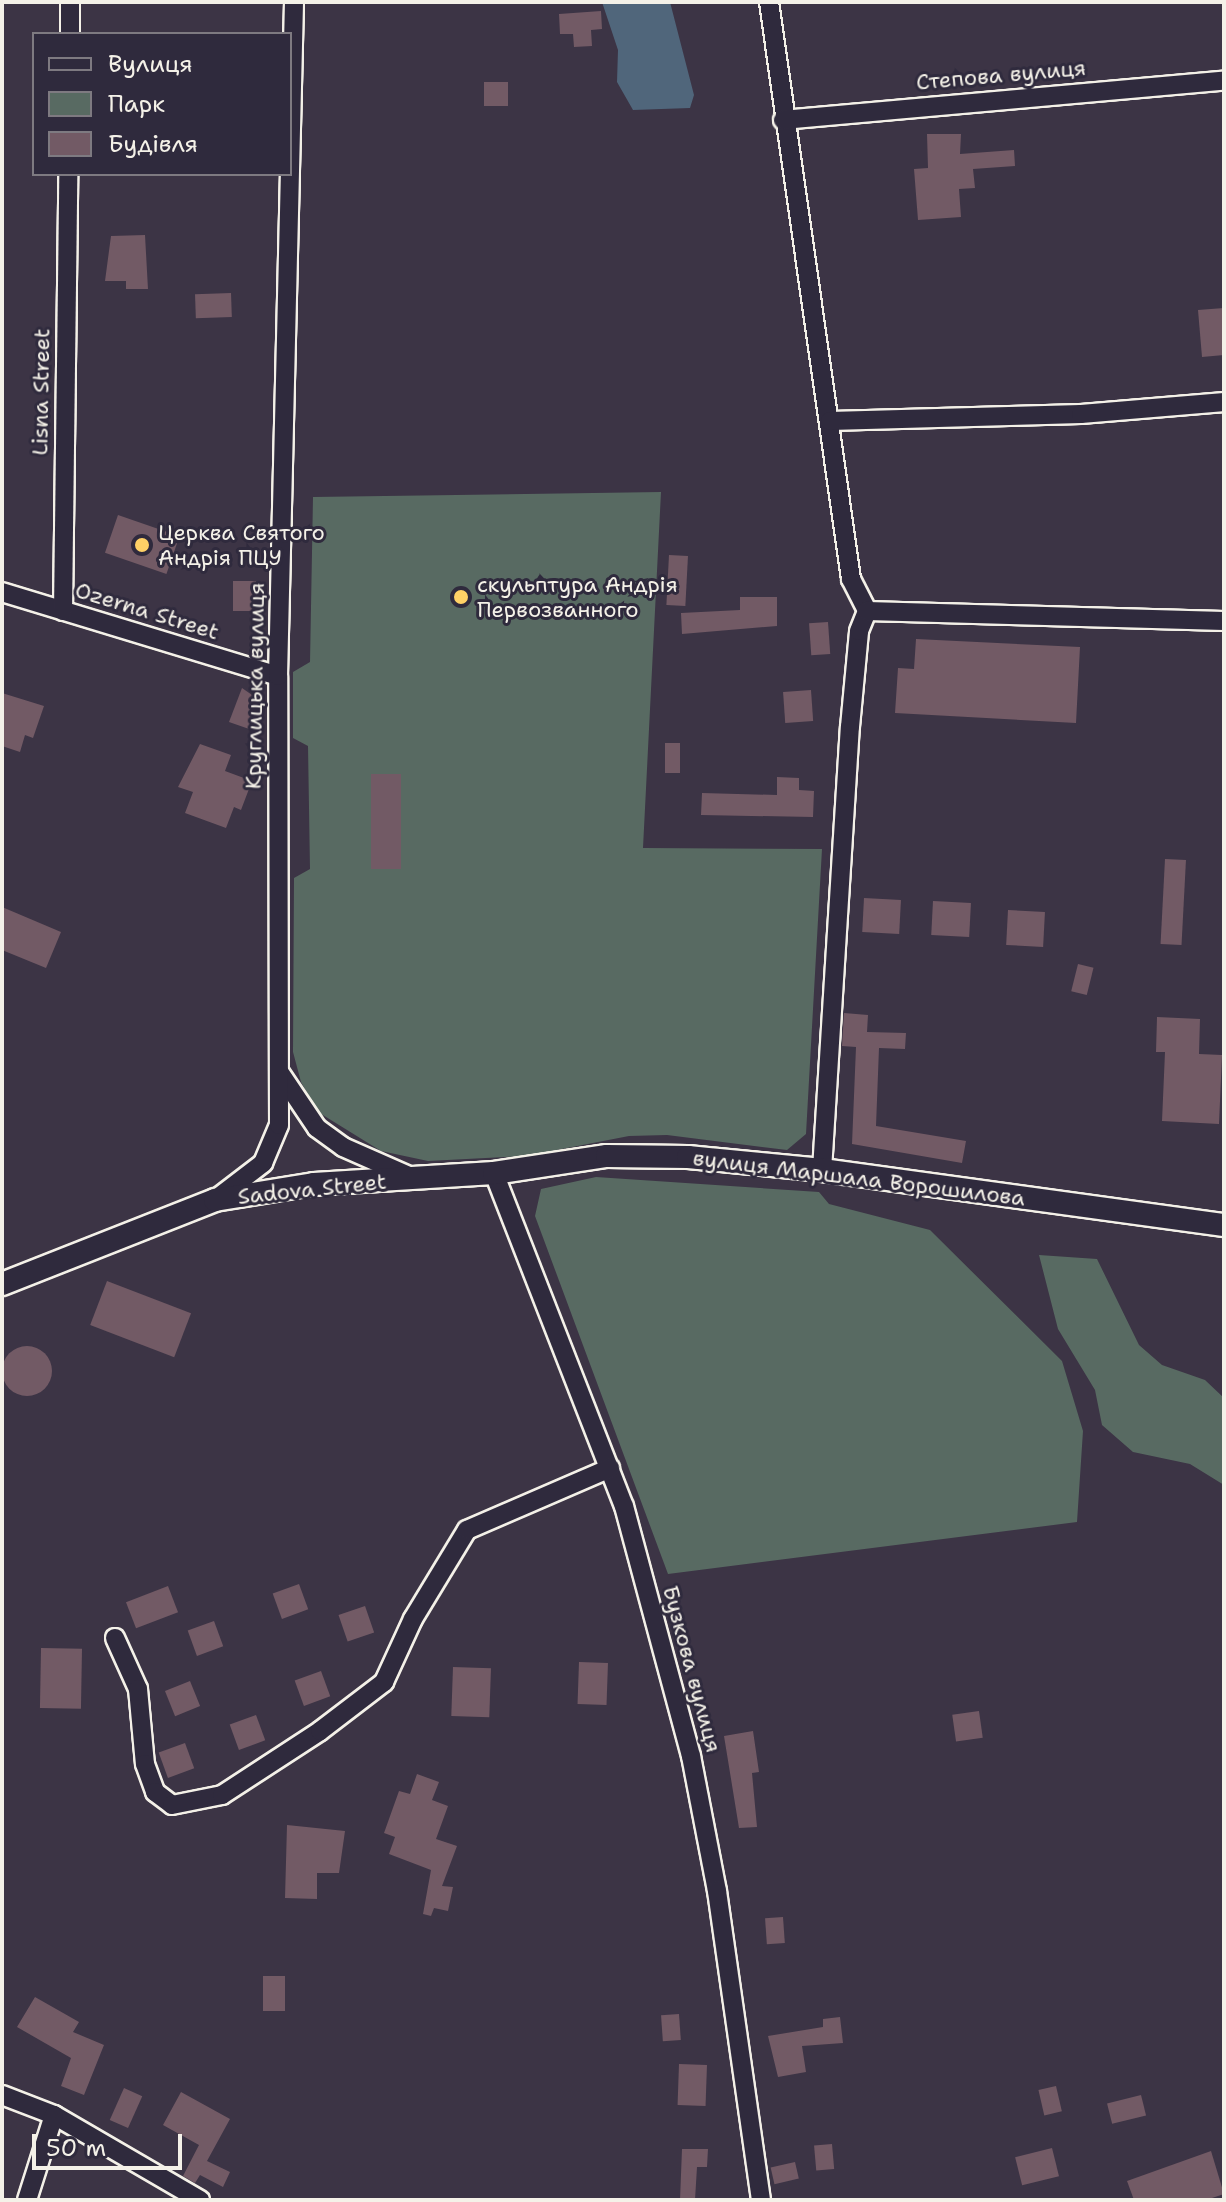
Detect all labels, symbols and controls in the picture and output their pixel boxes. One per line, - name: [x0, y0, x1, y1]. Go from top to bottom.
- legend: [32, 32, 292, 176]
- text: Вулиця: [108, 48, 193, 80]
- street label: Степова вулиця: [915, 54, 1087, 96]
- text: Парк: [108, 88, 165, 120]
- text: Будівля: [108, 128, 198, 160]
- street label: Lisna Street: [27, 328, 55, 456]
- place label: Церква Святого Андрія ПЦУ: [158, 519, 325, 570]
- marker: Церква Святого Андрія ПЦУ: [133, 536, 151, 554]
- place label: скульптура Андрія Первозванного: [477, 571, 678, 622]
- street label: Ozerna Street: [72, 577, 222, 645]
- street label: Круглицька вулиця: [240, 582, 270, 790]
- marker: скульптура Андрія Первозванного: [452, 588, 470, 606]
- street label: вулиця Маршала Ворошилова: [691, 1145, 1027, 1211]
- street label: Sadova Street: [236, 1168, 388, 1210]
- street label: Бузкова вулиця: [657, 1583, 727, 1755]
- scale bar: [36, 2118, 186, 2168]
- text: 50 m: [46, 2132, 106, 2164]

